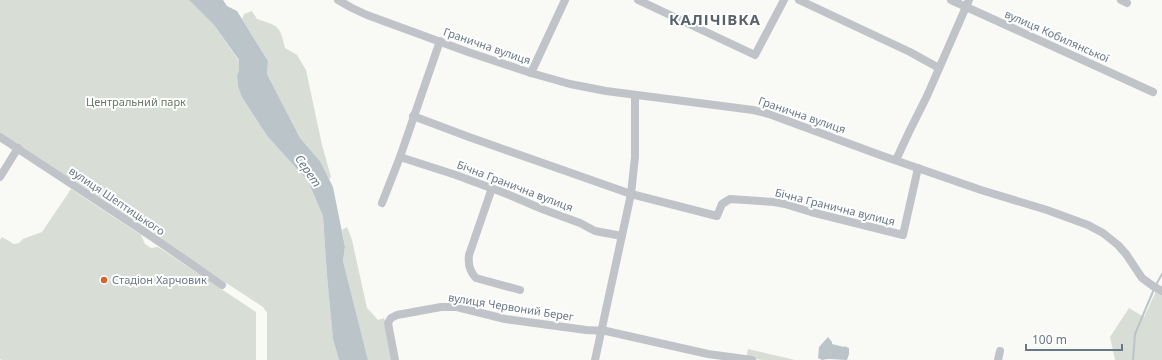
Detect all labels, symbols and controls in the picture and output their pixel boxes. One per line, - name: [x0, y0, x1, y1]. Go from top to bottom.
- street label: вулиця Кобилянської: [1003, 6, 1112, 65]
- district label: КАЛІЧІВКА: [669, 9, 761, 29]
- street label: Гранична вулиця: [442, 24, 533, 67]
- street label: Гранична вулиця: [757, 93, 848, 136]
- park label: Центральний парк: [86, 94, 186, 109]
- water label: Серет: [291, 151, 326, 190]
- street label: Бічна Гранична вулиця: [455, 156, 575, 215]
- street label: вулиця Шептицького: [66, 163, 168, 238]
- street label: Бічна Гранична вулиця: [774, 184, 897, 229]
- place label: Стадіон Харчовик: [112, 272, 207, 287]
- marker: Стадіон Харчовик: [99, 275, 109, 285]
- street label: вулиця Червоний Берег: [447, 289, 575, 324]
- scale bar: [1026, 326, 1122, 352]
- text: 100 m: [1032, 331, 1067, 348]

